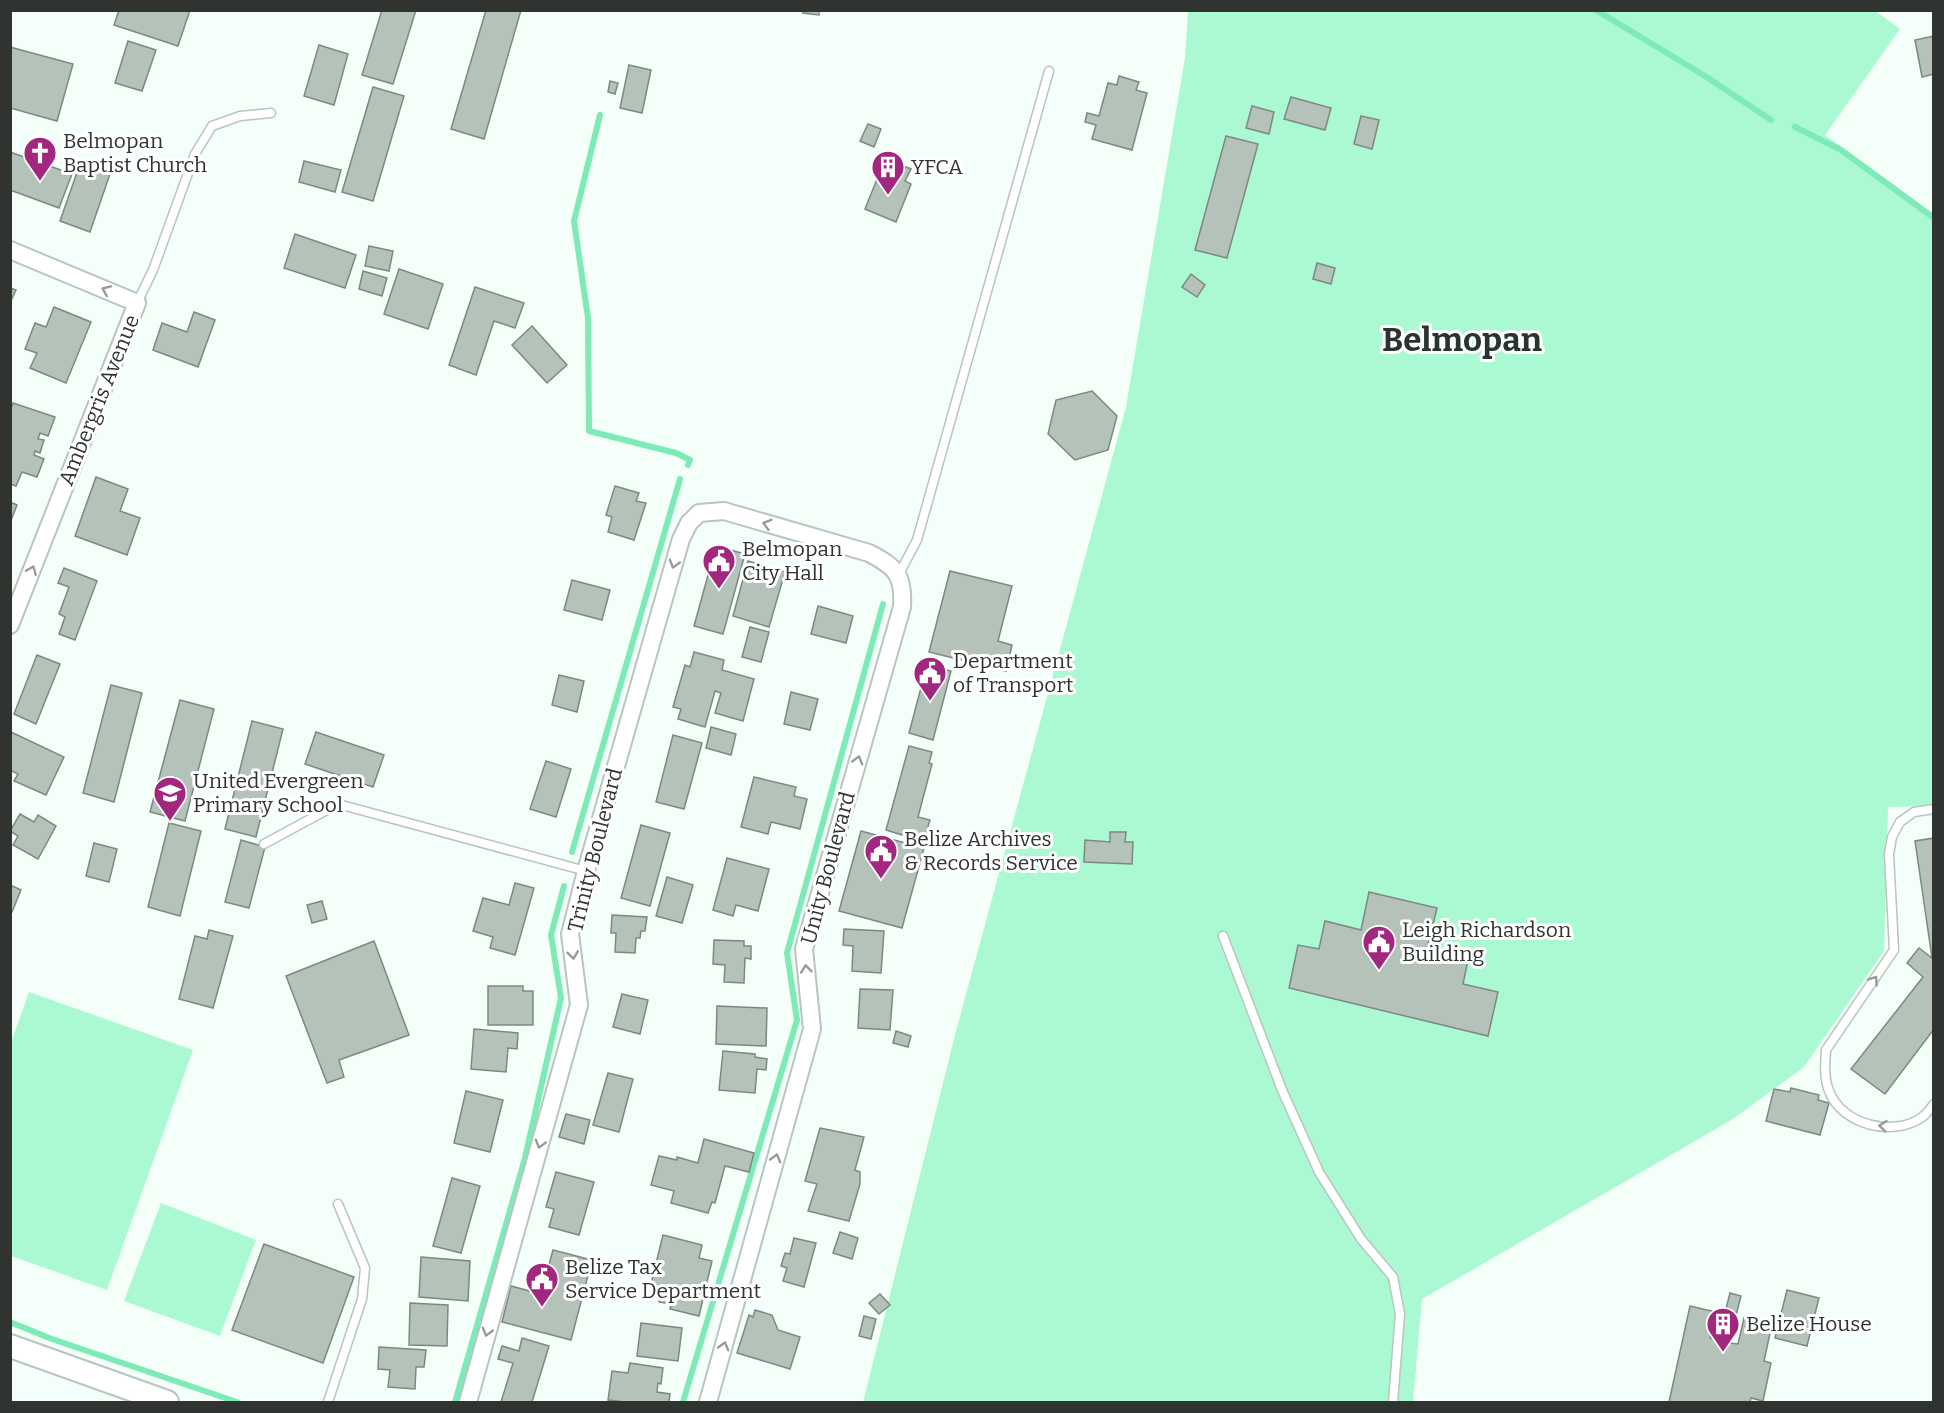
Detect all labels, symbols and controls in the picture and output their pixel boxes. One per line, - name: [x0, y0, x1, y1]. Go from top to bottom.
- place label: Belmopan Baptist Church: [63, 128, 207, 178]
- church icon: Belmopan Baptist Church: [22, 135, 58, 182]
- building icon: YFCA: [870, 149, 906, 196]
- place label: YFCA: [911, 154, 963, 180]
- one-way arrow: [101, 285, 112, 297]
- street label: Ambergris Avenue: [53, 311, 145, 489]
- district label: Belmopan: [1382, 320, 1542, 360]
- one-way arrow: [763, 519, 773, 531]
- place label: Belmopan City Hall: [742, 536, 842, 586]
- public building icon: Belmopan City Hall: [701, 543, 737, 590]
- one-way arrow: [669, 559, 681, 569]
- one-way arrow: [25, 565, 37, 576]
- place label: Department of Transport: [953, 648, 1074, 698]
- public building icon: Department of Transport: [912, 655, 948, 702]
- one-way arrow: [851, 755, 863, 766]
- street label: Trinity Boulevard: [562, 765, 628, 935]
- place label: United Evergreen Primary School: [193, 768, 364, 818]
- school or university icon: United Evergreen Primary School: [152, 775, 188, 822]
- street label: Unity Boulevard: [795, 789, 861, 947]
- place label: Belize Archives & Records Service: [904, 826, 1078, 876]
- public building icon: Belize Archives & Records Service: [863, 833, 899, 880]
- place label: Leigh Richardson Building: [1402, 917, 1571, 967]
- public building icon: Leigh Richardson Building: [1361, 924, 1397, 971]
- one-way arrow: [566, 951, 579, 960]
- one-way arrow: [800, 964, 813, 973]
- one-way arrow: [1867, 975, 1878, 986]
- one-way arrow: [1879, 1120, 1888, 1133]
- one-way arrow: [535, 1139, 547, 1149]
- one-way arrow: [769, 1153, 781, 1164]
- place label: Belize Tax Service Department: [565, 1254, 762, 1304]
- public building icon: Belize Tax Service Department: [524, 1261, 560, 1308]
- building icon: Belize House: [1705, 1306, 1741, 1353]
- place label: Belize House: [1746, 1311, 1872, 1337]
- one-way arrow: [482, 1327, 495, 1337]
- one-way arrow: [717, 1341, 729, 1352]

